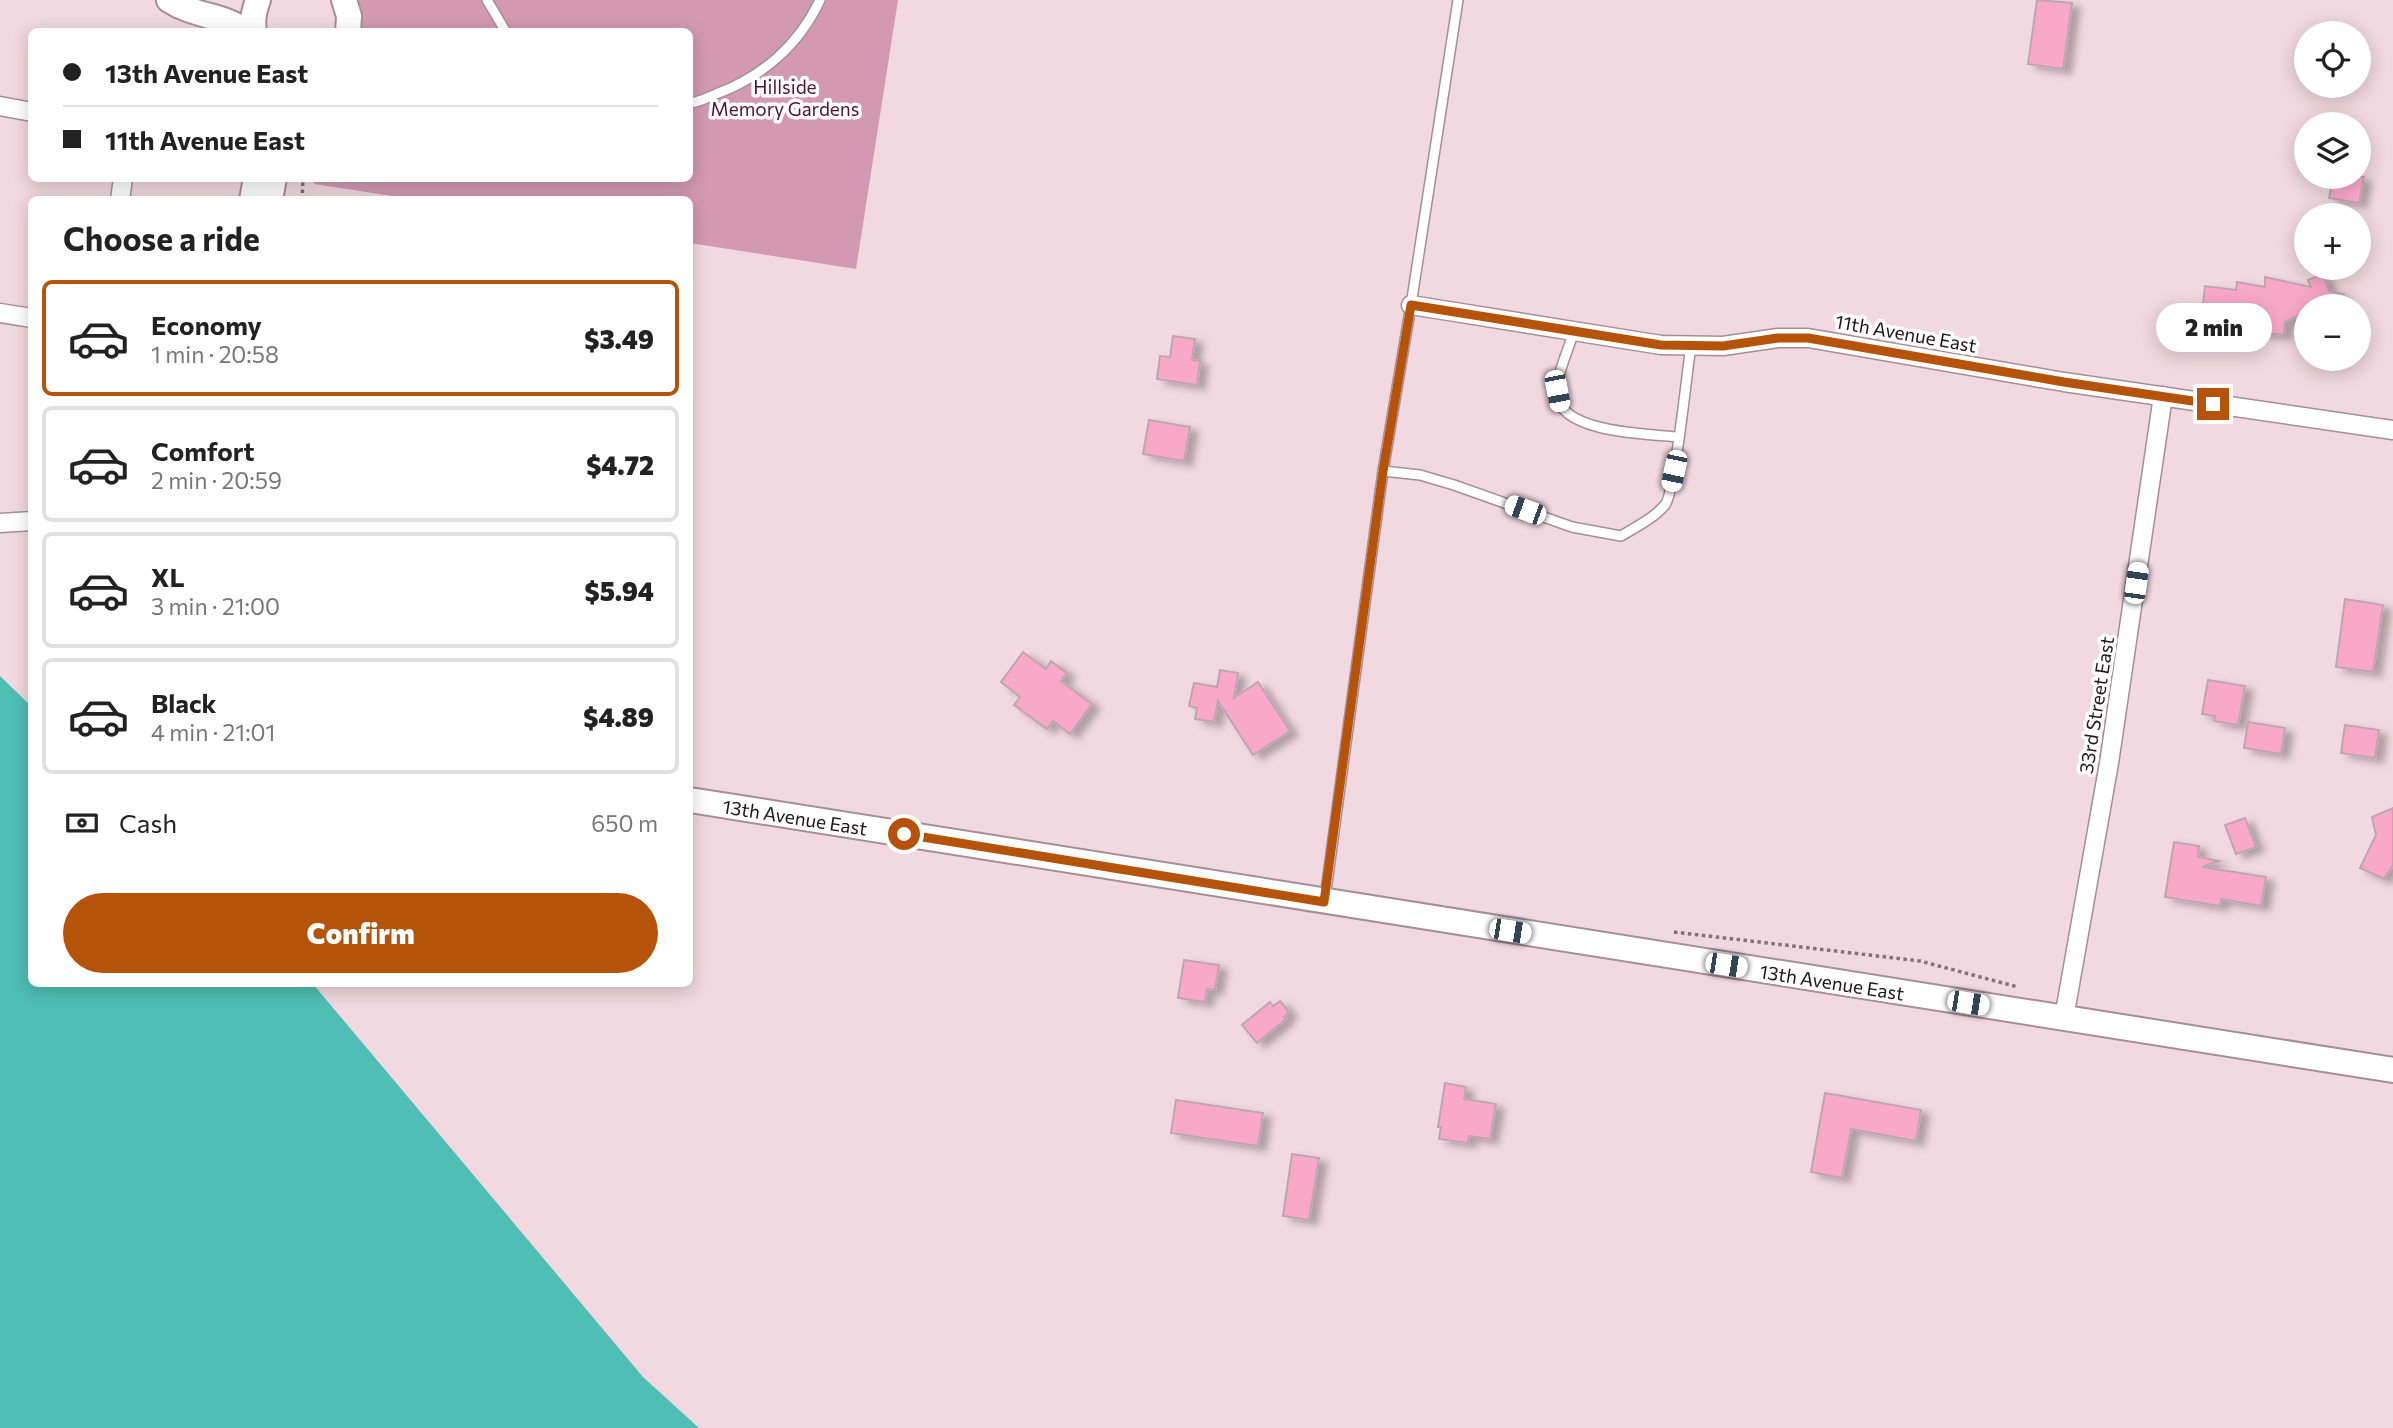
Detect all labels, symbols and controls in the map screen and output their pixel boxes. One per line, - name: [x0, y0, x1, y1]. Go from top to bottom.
- map controls: [2294, 21, 2371, 371]
- button: locate: [2294, 21, 2371, 98]
- text: 13th Avenue East: [105, 57, 308, 88]
- park label: Hillside Memory Gardens: [711, 75, 859, 120]
- button: layers: [2294, 112, 2371, 189]
- text: 11th Avenue East: [105, 124, 305, 155]
- button: +: [2294, 203, 2371, 280]
- text: Choose a ride: [63, 218, 260, 258]
- button: −: [2294, 294, 2371, 371]
- callout: 2 min: [2155, 302, 2271, 352]
- icon: car: [67, 307, 130, 370]
- text: Economy: [151, 309, 262, 340]
- street label: 11th Avenue East: [1834, 309, 1979, 357]
- text: 2 min: [2185, 313, 2243, 341]
- text: $3.49: [584, 323, 654, 354]
- text: 1 min · 20:58: [151, 340, 279, 368]
- car: [1543, 368, 1572, 414]
- route end: [2197, 388, 2229, 420]
- icon: car: [67, 433, 130, 496]
- text: Comfort: [151, 435, 254, 466]
- car: [1660, 448, 1689, 494]
- text: $4.72: [586, 449, 654, 480]
- text: 2 min · 20:59: [151, 466, 282, 494]
- car: [1502, 493, 1549, 527]
- icon: car: [67, 559, 130, 622]
- text: XL: [151, 561, 185, 592]
- car: [2123, 561, 2150, 605]
- text: $5.94: [585, 575, 654, 606]
- text: 3 min · 21:00: [151, 592, 280, 620]
- street label: 33rd Street East: [2074, 635, 2118, 775]
- icon: car: [67, 685, 130, 748]
- text: Black: [151, 687, 217, 718]
- text: $4.89: [583, 701, 654, 732]
- text: 4 min · 21:01: [151, 718, 275, 746]
- street label: 13th Avenue East: [721, 794, 869, 840]
- icon: cash: [63, 804, 101, 842]
- text: Cash: [119, 807, 177, 838]
- text: 650 m: [591, 809, 658, 837]
- route start: [888, 818, 920, 850]
- button: Confirm: [63, 893, 658, 973]
- car: [1488, 917, 1533, 945]
- car: [1704, 951, 1749, 979]
- street label: 13th Avenue East: [1758, 959, 1906, 1005]
- car: [1946, 989, 1991, 1017]

